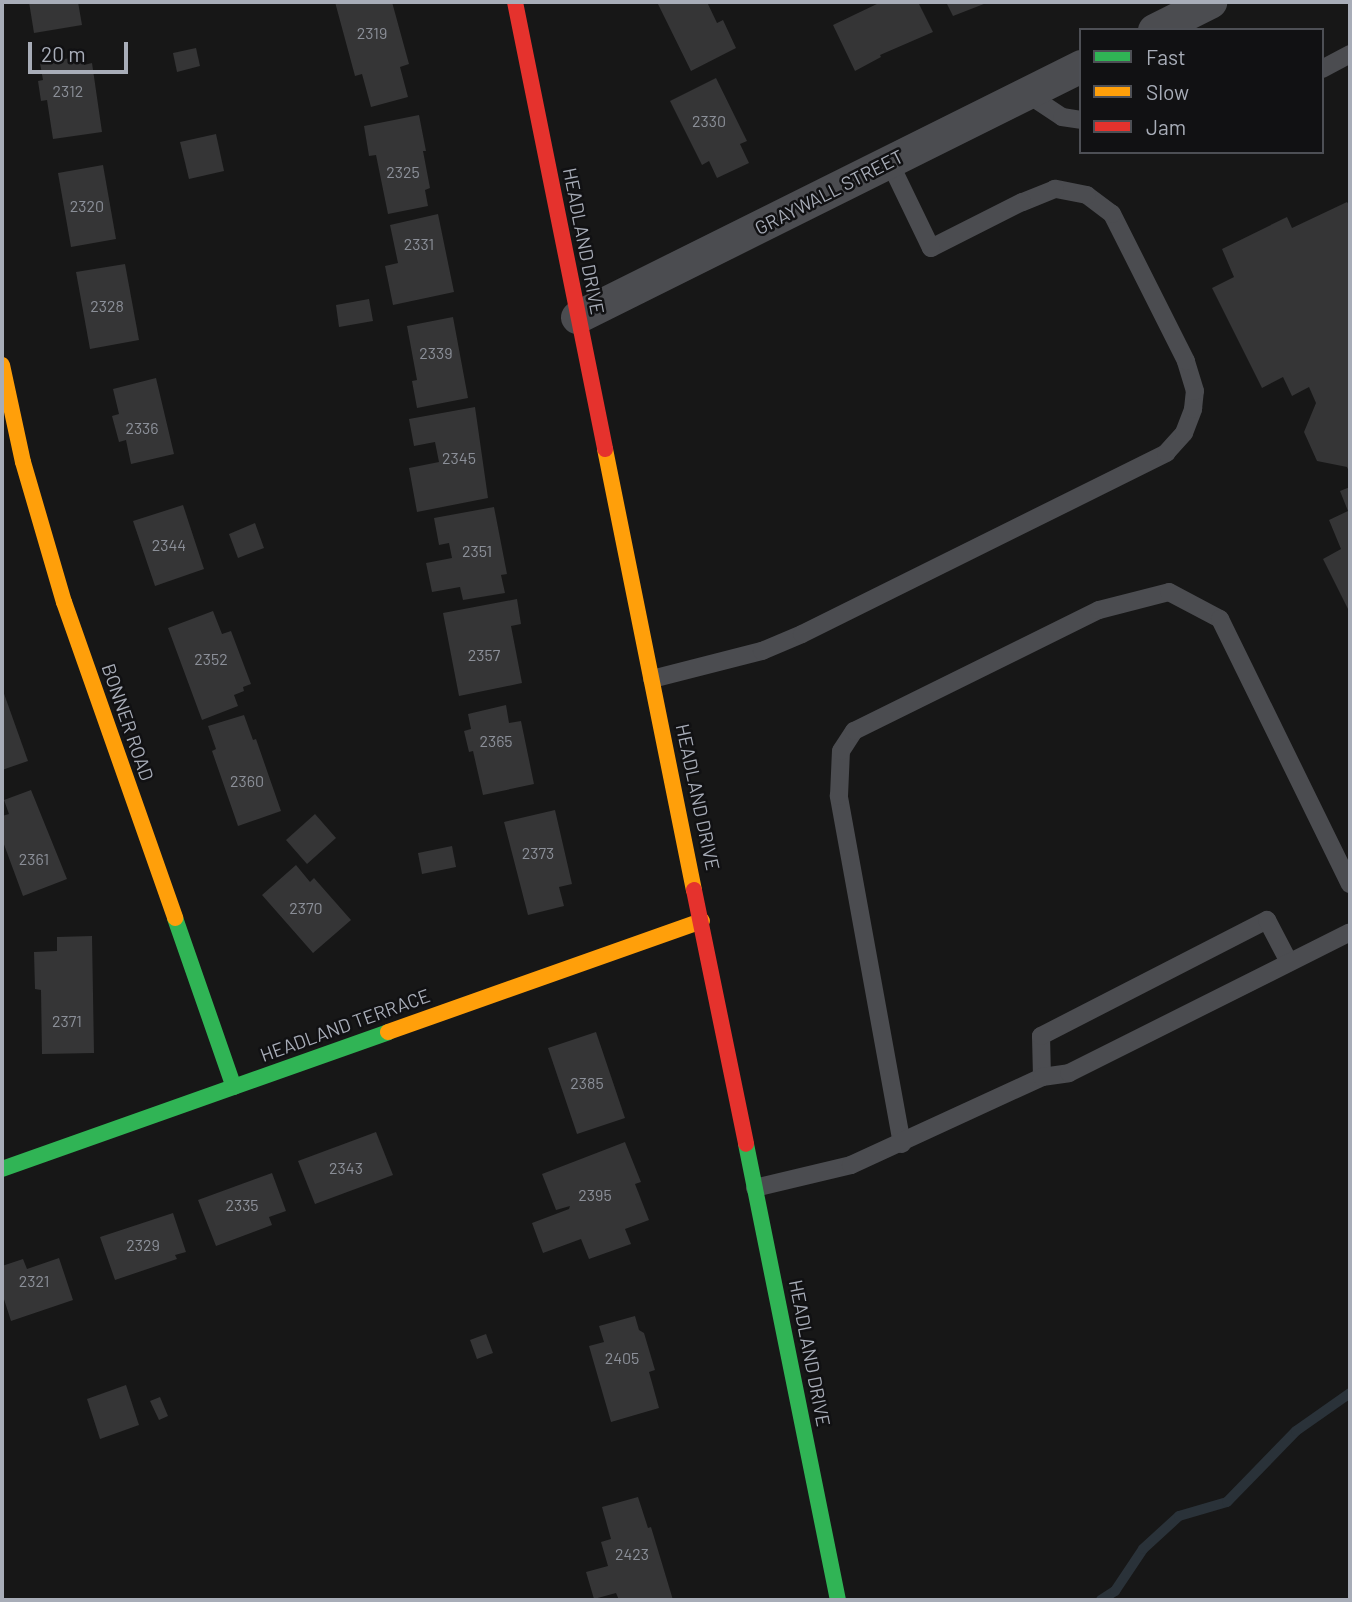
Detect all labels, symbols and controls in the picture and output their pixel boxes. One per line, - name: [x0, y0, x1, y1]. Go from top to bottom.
- house number: 2319: [357, 23, 387, 43]
- scale bar: [32, 28, 131, 72]
- legend: [1079, 28, 1324, 154]
- text: 20 m: [41, 41, 86, 66]
- text: Fast: [1146, 44, 1186, 69]
- text: Slow: [1146, 79, 1189, 104]
- house number: 2312: [53, 81, 83, 101]
- house number: 2330: [692, 111, 726, 131]
- text: Jam: [1146, 114, 1186, 139]
- street label: GRAYWALL STREET: [751, 145, 907, 239]
- house number: 2325: [386, 162, 420, 182]
- street label: HEADLAND DRIVE: [559, 166, 609, 316]
- house number: 2320: [70, 196, 104, 216]
- house number: 2331: [404, 234, 434, 254]
- house number: 2328: [90, 296, 124, 316]
- house number: 2339: [419, 343, 453, 363]
- house number: 2336: [125, 418, 159, 438]
- house number: 2345: [442, 448, 476, 468]
- house number: 2344: [152, 535, 186, 555]
- house number: 2351: [462, 541, 492, 561]
- house number: 2357: [468, 645, 500, 665]
- house number: 2352: [194, 649, 228, 669]
- street label: BONNER ROAD: [97, 660, 159, 784]
- street label: HEADLAND DRIVE: [671, 722, 725, 872]
- house number: 2365: [479, 731, 513, 751]
- house number: 2360: [230, 771, 264, 791]
- house number: 2373: [522, 843, 554, 863]
- house number: 2361: [19, 849, 49, 869]
- house number: 2370: [289, 898, 323, 918]
- street label: HEADLAND TERRACE: [257, 984, 433, 1066]
- house number: 2371: [52, 1011, 82, 1031]
- house number: 2385: [570, 1073, 604, 1093]
- house number: 2343: [329, 1158, 363, 1178]
- house number: 2395: [578, 1185, 612, 1205]
- house number: 2335: [225, 1195, 259, 1215]
- house number: 2329: [126, 1235, 160, 1255]
- house number: 2321: [19, 1271, 49, 1291]
- street label: HEADLAND DRIVE: [785, 1278, 835, 1428]
- house number: 2405: [605, 1348, 639, 1368]
- house number: 2423: [615, 1544, 649, 1564]

